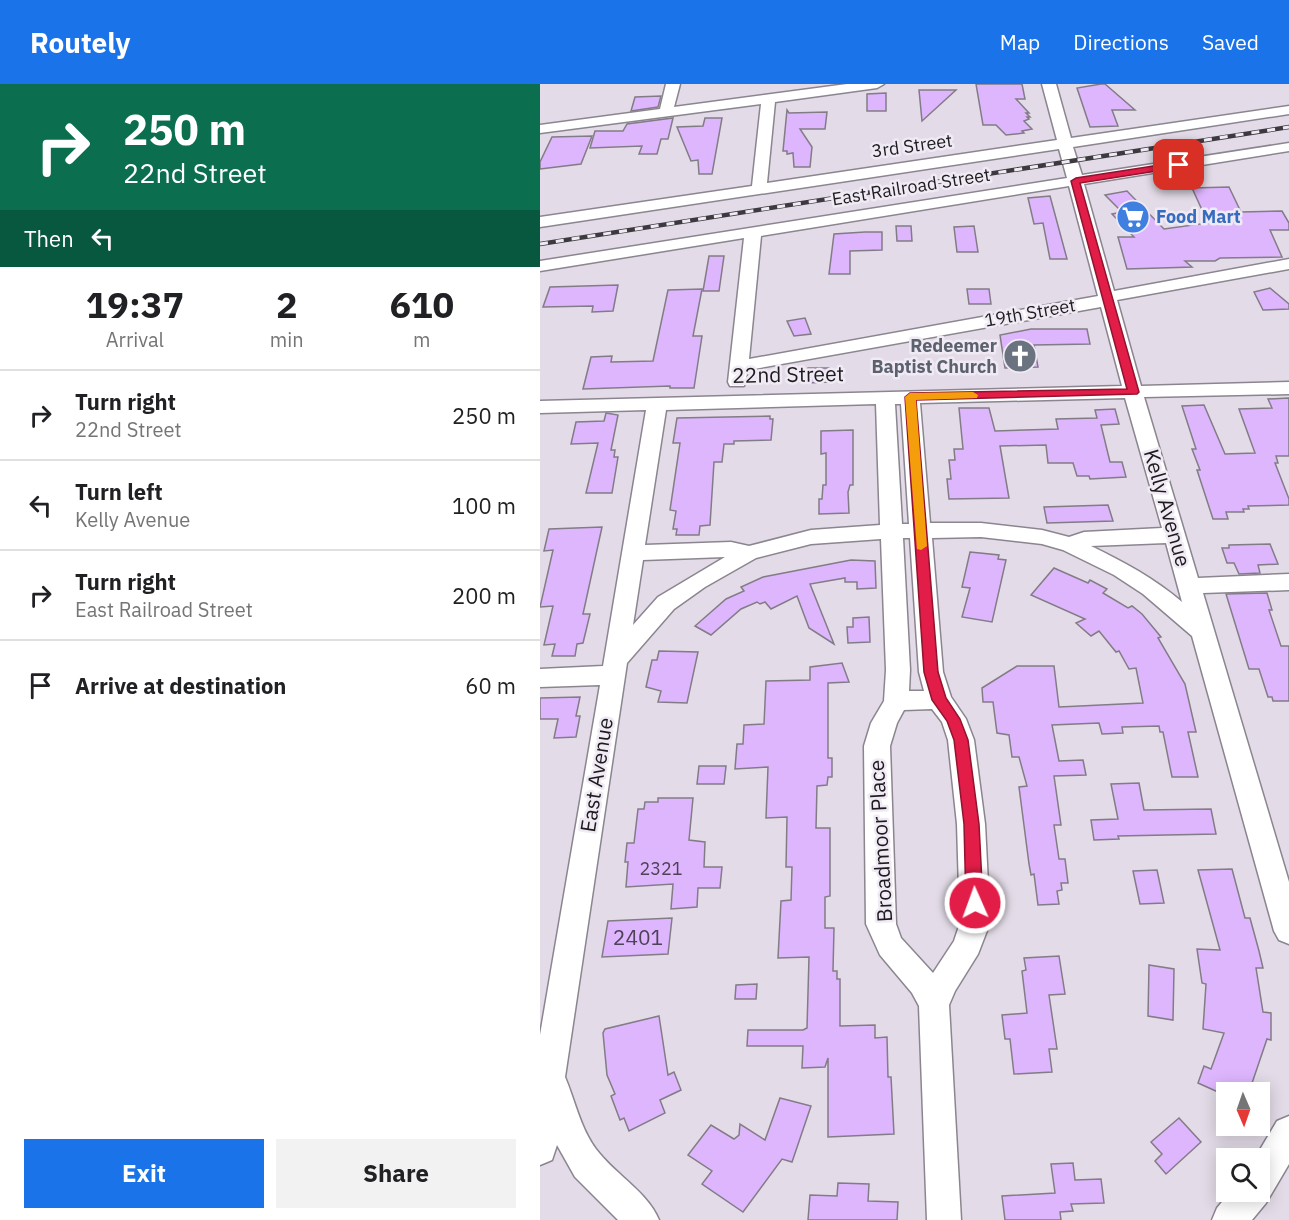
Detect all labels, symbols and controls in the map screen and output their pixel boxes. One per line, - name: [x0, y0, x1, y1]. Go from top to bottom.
- text: Routely: [30, 24, 131, 61]
- text: Map: [1000, 28, 1040, 56]
- text: Directions: [1073, 28, 1169, 56]
- text: Saved: [1202, 28, 1259, 56]
- text: 250 m: [123, 102, 246, 157]
- icon: right: [24, 108, 102, 186]
- street label: 3rd Street: [870, 128, 954, 163]
- pin: [1153, 139, 1204, 190]
- icon: arrive: [1162, 148, 1195, 181]
- text: 22nd Street: [123, 155, 267, 190]
- street label: East Railroad Street: [830, 163, 992, 210]
- supermarket icon: Food Mart: [1115, 199, 1151, 235]
- place label: Food Mart: [1156, 205, 1241, 228]
- icon: left: [86, 222, 119, 255]
- text: Then: [24, 224, 74, 253]
- text: 19:37: [86, 281, 184, 328]
- text: 2: [276, 281, 298, 328]
- text: 610: [389, 281, 454, 328]
- street label: 19th Street: [983, 293, 1077, 332]
- text: Arrival: [106, 326, 164, 353]
- text: min: [270, 326, 304, 353]
- text: m: [413, 326, 431, 353]
- place label: Redeemer Baptist Church: [871, 334, 997, 378]
- church icon: Redeemer Baptist Church: [1002, 338, 1038, 374]
- street label: 22nd Street: [732, 359, 844, 389]
- text: Turn right: [75, 387, 176, 416]
- icon: right: [24, 399, 57, 432]
- text: 250 m: [452, 401, 516, 430]
- text: 22nd Street: [75, 416, 182, 443]
- street label: Kelly Avenue: [1138, 446, 1198, 570]
- text: Turn left: [75, 477, 163, 506]
- icon: left: [24, 489, 57, 522]
- text: 100 m: [452, 491, 516, 520]
- text: Kelly Avenue: [75, 506, 190, 533]
- text: Turn right: [75, 567, 176, 596]
- icon: right: [24, 579, 57, 612]
- text: 200 m: [452, 581, 516, 610]
- text: East Railroad Street: [75, 596, 253, 623]
- icon: arrive: [24, 669, 57, 702]
- text: Arrive at destination: [75, 671, 286, 700]
- text: 60 m: [465, 671, 516, 700]
- street label: East Avenue: [573, 715, 619, 834]
- street label: Broadmoor Place: [862, 759, 898, 923]
- house number: 2321: [639, 857, 683, 880]
- position arrow: [943, 871, 1007, 935]
- house number: 2401: [613, 923, 663, 951]
- north arrow: [1216, 1082, 1270, 1136]
- map controls: [1216, 1082, 1270, 1202]
- button: Exit: [24, 1139, 264, 1208]
- button: Share: [276, 1139, 516, 1208]
- button: search: [1216, 1148, 1270, 1202]

